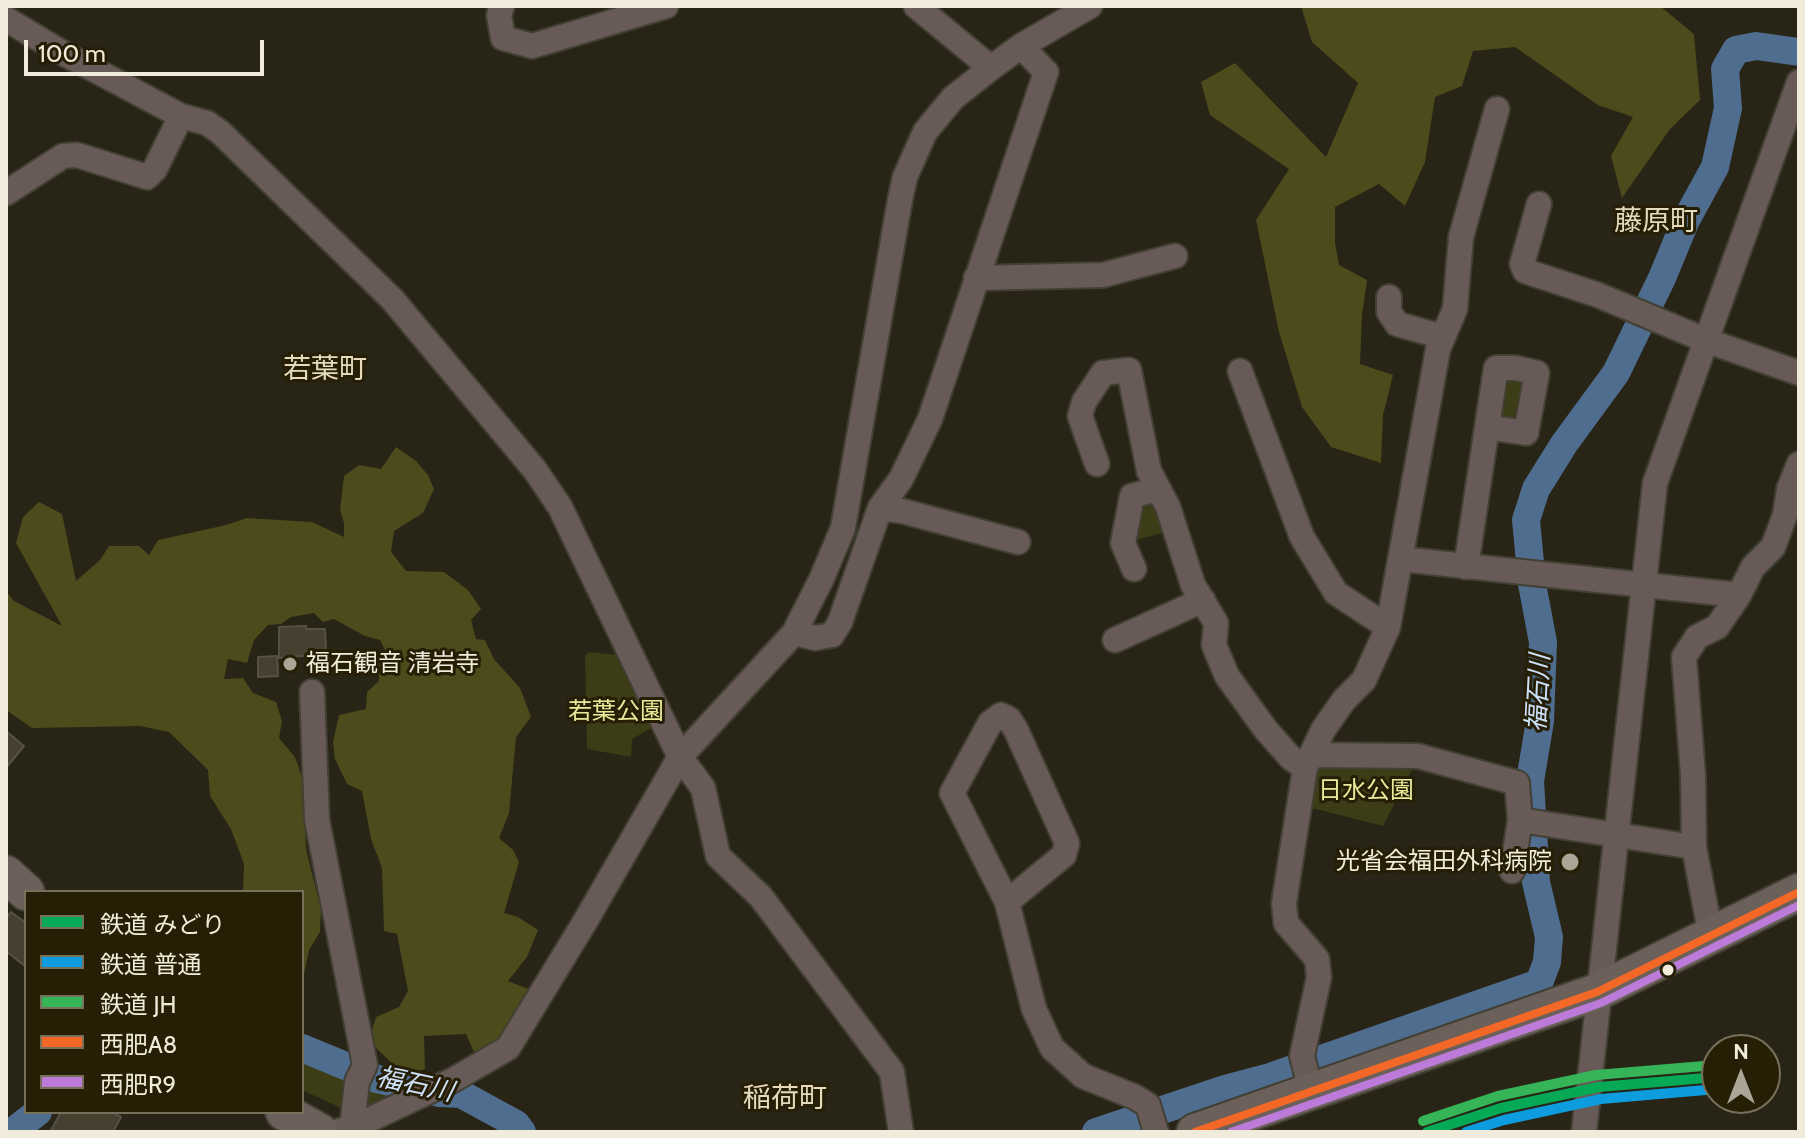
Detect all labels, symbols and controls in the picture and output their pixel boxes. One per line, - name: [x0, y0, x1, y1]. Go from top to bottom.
- scale bar: [28, 24, 268, 74]
- text: 100 m: [38, 39, 106, 68]
- district label: 藤原町: [1614, 205, 1698, 239]
- district label: 若葉町: [283, 353, 367, 387]
- place label: 福石観音 清岩寺: [306, 650, 479, 678]
- water label: 福石川: [1521, 653, 1557, 733]
- marker: 福石観音 清岩寺: [281, 655, 299, 673]
- park label: 若葉公園: [568, 698, 664, 726]
- park label: 日水公園: [1318, 777, 1414, 805]
- place label: 光省会福田外科病院: [1336, 848, 1552, 876]
- marker: 光省会福田外科病院: [1559, 851, 1581, 873]
- legend: [24, 890, 304, 1114]
- text: 鉄道 みどり: [100, 910, 225, 939]
- text: 鉄道 普通: [100, 950, 201, 979]
- unlabelled marker: [1660, 962, 1676, 978]
- text: 鉄道 JH: [100, 990, 176, 1019]
- text: 西肥A8: [100, 1030, 177, 1059]
- north arrow: [1701, 1034, 1781, 1114]
- text: N: [1733, 1038, 1749, 1065]
- water label: 福石川: [374, 1062, 456, 1108]
- text: 西肥R9: [100, 1070, 176, 1099]
- district label: 稲荷町: [743, 1082, 827, 1116]

